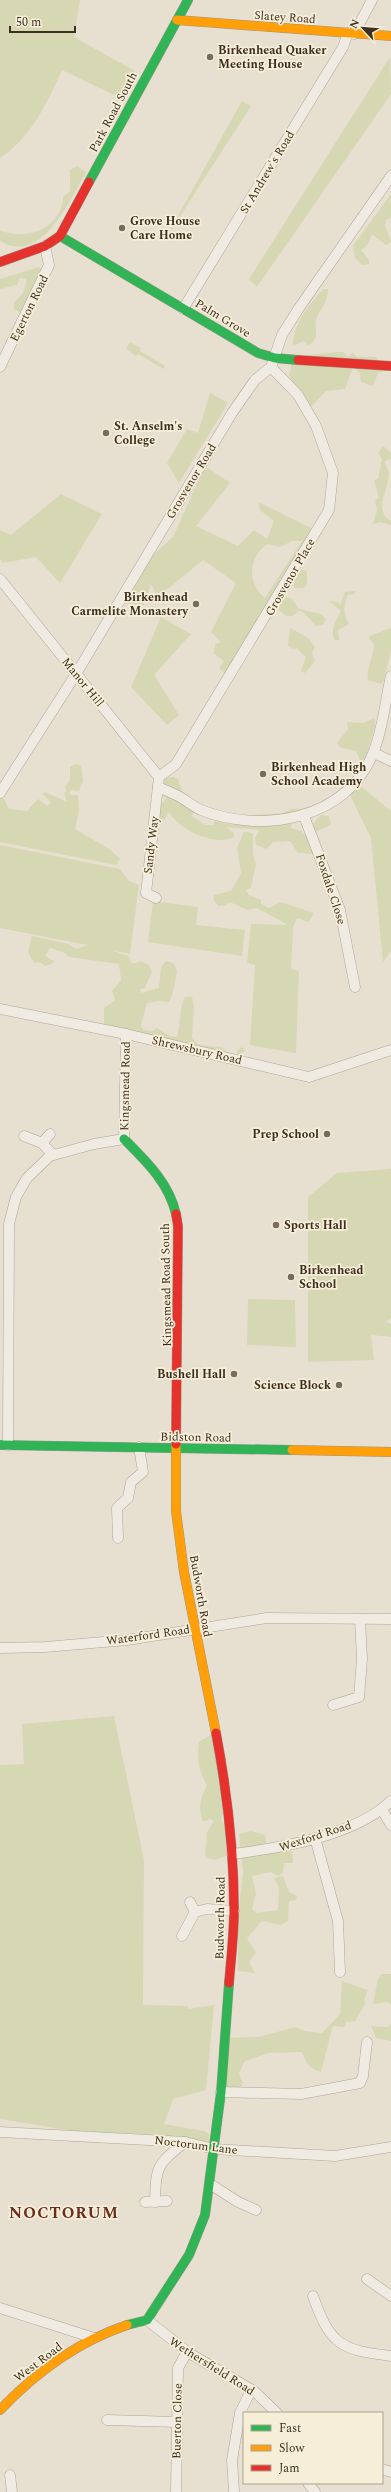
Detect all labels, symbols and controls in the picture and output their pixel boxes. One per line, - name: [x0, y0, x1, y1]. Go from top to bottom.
- street label: Slatey Road: [254, 6, 317, 29]
- scale bar: [10, 8, 75, 34]
- north arrow: [343, 8, 383, 48]
- text: 50 m: [16, 13, 41, 32]
- text: N: [345, 16, 364, 32]
- place label: Birkenhead Quaker Meeting House: [218, 41, 327, 74]
- marker: Birkenhead Quaker Meeting House: [205, 52, 215, 62]
- street label: Park Road South: [84, 69, 143, 156]
- street label: St Andrew's Road: [235, 127, 300, 218]
- place label: Grove House Care Home: [130, 212, 200, 245]
- marker: Grove House Care Home: [117, 223, 127, 233]
- street label: Egerton Road: [5, 271, 54, 345]
- street label: Palm Grove: [191, 294, 254, 343]
- place label: St. Anselm's College: [114, 417, 183, 450]
- marker: St. Anselm's College: [101, 428, 111, 438]
- street label: Grosvenor Road: [161, 439, 222, 523]
- street label: Grosvenor Place: [260, 535, 321, 620]
- place label: Birkenhead Carmelite Monastery: [71, 588, 189, 621]
- marker: Birkenhead Carmelite Monastery: [191, 599, 201, 609]
- street label: Manor Hill: [57, 653, 109, 711]
- place label: Birkenhead High School Academy: [271, 758, 367, 791]
- marker: Birkenhead High School Academy: [258, 769, 268, 779]
- street label: Sandy Way: [139, 814, 165, 875]
- street label: Foxdale Close: [310, 851, 351, 927]
- street label: Shrewsbury Road: [150, 1031, 244, 1070]
- street label: Kingsmead Road: [115, 1041, 136, 1131]
- place label: Prep School: [252, 1125, 319, 1144]
- marker: Prep School: [322, 1129, 332, 1139]
- place label: Sports Hall: [284, 1216, 347, 1235]
- marker: Sports Hall: [271, 1220, 281, 1230]
- street label: Kingsmead Road South: [156, 1223, 177, 1347]
- place label: Birkenhead School: [299, 1261, 364, 1294]
- marker: Birkenhead School: [286, 1272, 296, 1282]
- place label: Bushell Hall: [157, 1365, 226, 1384]
- marker: Bushell Hall: [229, 1369, 239, 1379]
- place label: Science Block: [254, 1376, 332, 1395]
- marker: Science Block: [334, 1380, 344, 1390]
- street label: Bidston Road: [160, 1427, 232, 1448]
- street label: Budworth Road: [184, 1554, 217, 1639]
- street label: Waterford Road: [105, 1620, 191, 1651]
- street label: Wexford Road: [276, 1816, 354, 1857]
- street label: Budworth Road: [210, 1876, 231, 1960]
- street label: Noctorum Lane: [153, 2131, 239, 2160]
- district label: NOCTORUM: [9, 2201, 119, 2225]
- street label: Wethersfield Road: [165, 2332, 259, 2401]
- street label: West Road: [10, 2338, 67, 2387]
- street label: Buerton Close: [167, 2383, 188, 2459]
- legend: [243, 2412, 383, 2484]
- text: Fast: [279, 2419, 301, 2438]
- text: Slow: [279, 2439, 305, 2458]
- text: Jam: [279, 2459, 300, 2478]

